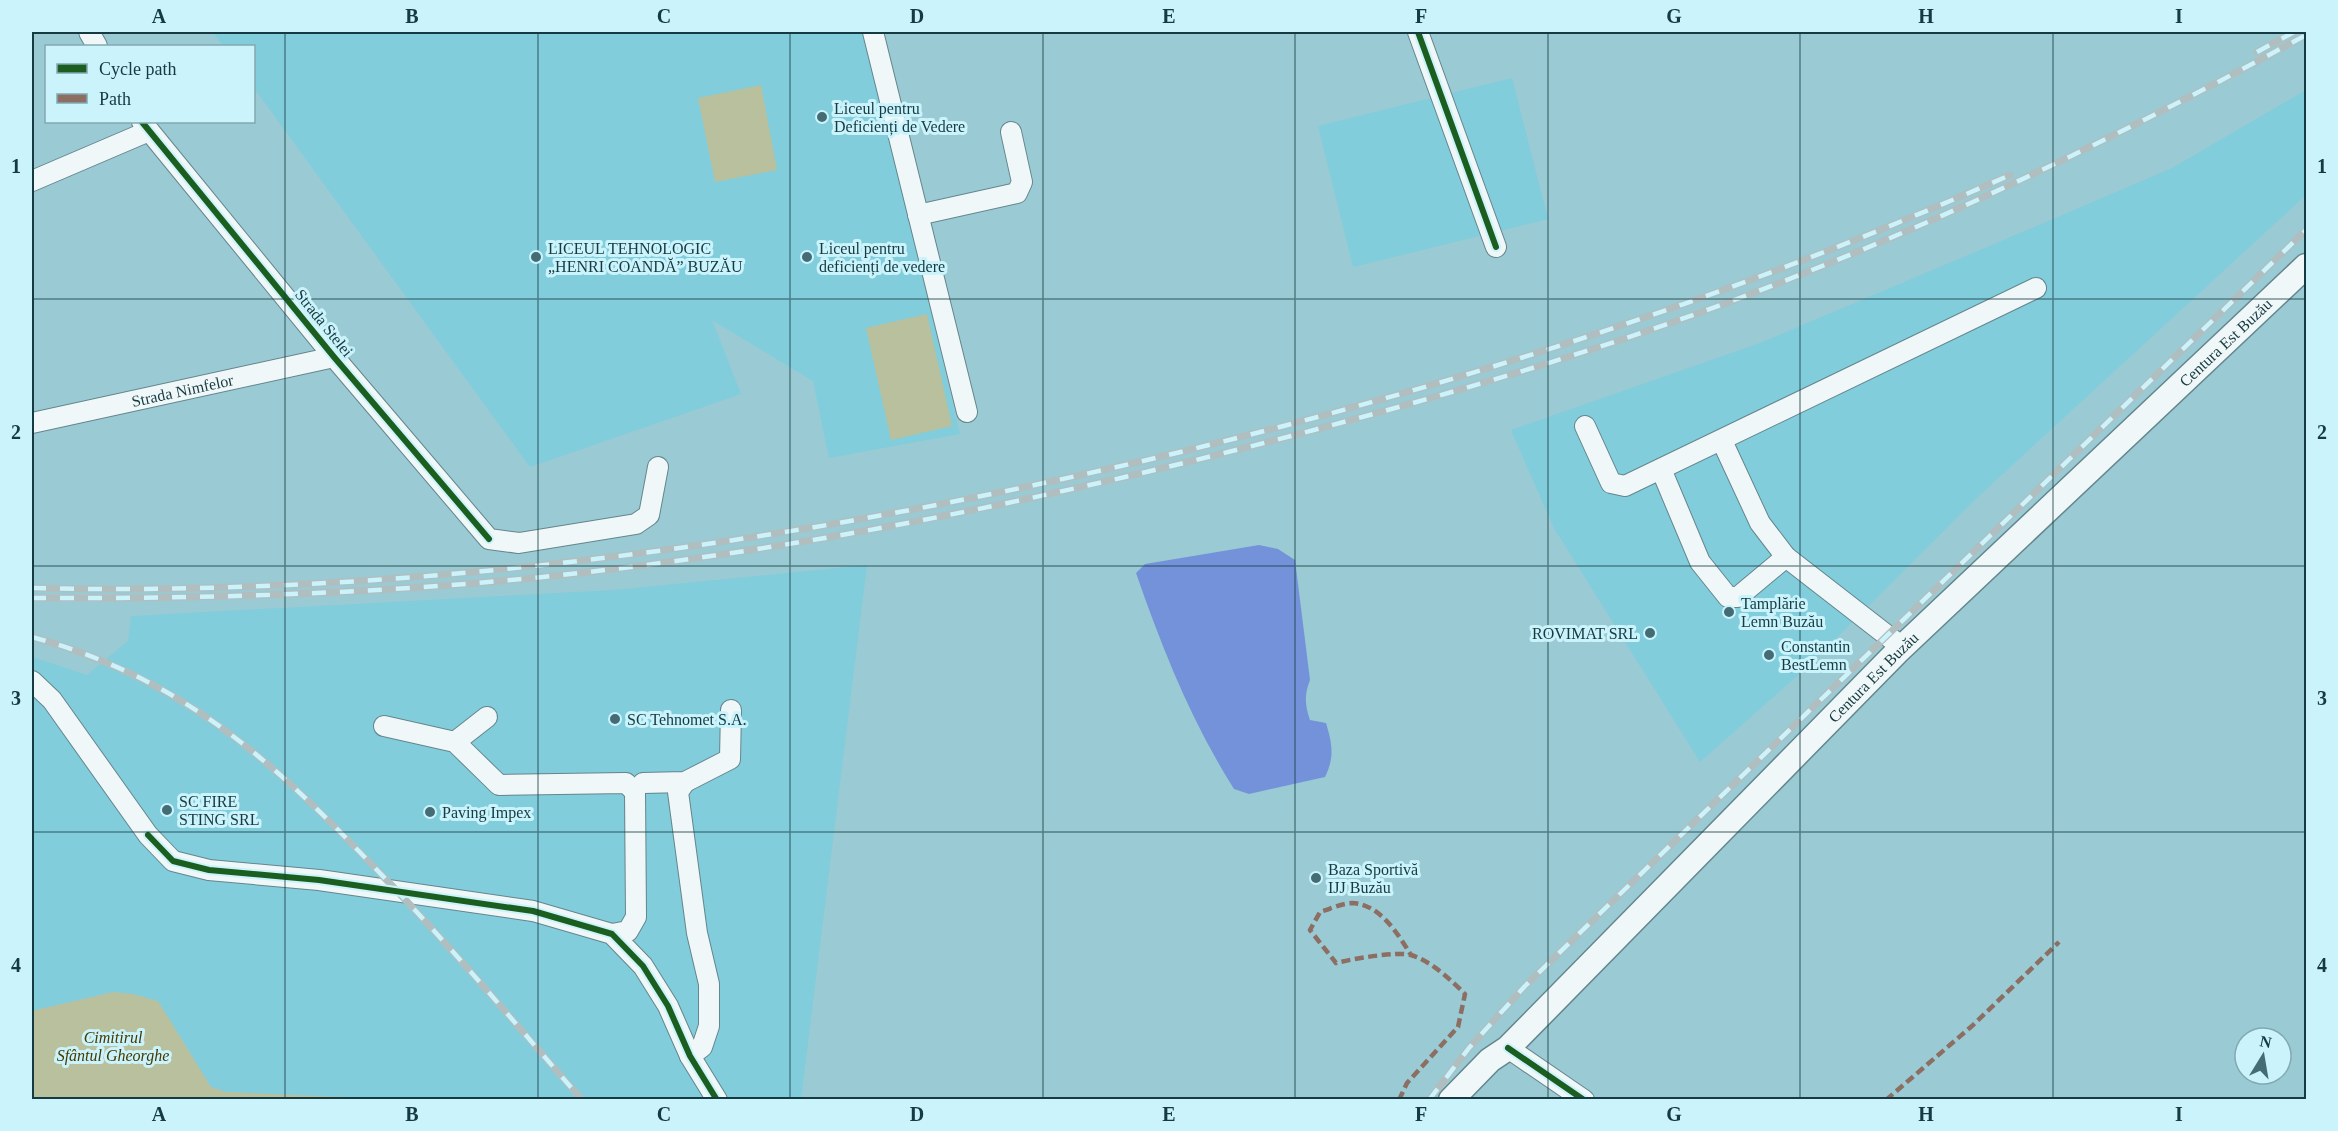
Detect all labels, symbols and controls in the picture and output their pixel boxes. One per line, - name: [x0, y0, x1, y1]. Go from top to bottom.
- text: A: [152, 5, 167, 27]
- text: B: [405, 5, 419, 27]
- text: C: [657, 5, 671, 27]
- text: D: [910, 5, 924, 27]
- text: E: [1162, 5, 1176, 27]
- text: F: [1415, 5, 1427, 27]
- text: G: [1666, 5, 1682, 27]
- text: H: [1918, 5, 1934, 27]
- text: I: [2175, 5, 2183, 27]
- legend: [45, 45, 255, 123]
- text: Cycle path: [99, 59, 176, 79]
- text: Path: [99, 89, 131, 109]
- place label: Liceul pentru Deficienți de Vedere: [834, 100, 965, 136]
- marker: Liceul pentru Deficienți de Vedere: [815, 110, 829, 124]
- text: 1: [11, 155, 21, 177]
- text: 1: [2317, 155, 2327, 177]
- place label: LICEUL TEHNOLOGIC „HENRI COANDĂ” BUZĂU: [548, 240, 743, 275]
- place label: Liceul pentru deficienți de vedere: [819, 240, 945, 276]
- marker: LICEUL TEHNOLOGIC „HENRI COANDĂ” BUZĂU: [529, 250, 543, 264]
- marker: Liceul pentru deficienți de vedere: [800, 250, 814, 264]
- street label: Strada Stelei: [292, 286, 357, 360]
- street label: Centura Est Buzău: [2176, 295, 2275, 390]
- street label: Strada Nimfelor: [130, 371, 236, 409]
- text: 2: [11, 421, 21, 443]
- text: 2: [2317, 421, 2327, 443]
- place label: Tamplărie Lemn Buzău: [1741, 595, 1823, 630]
- marker: Tamplărie Lemn Buzău: [1722, 605, 1736, 619]
- place label: ROVIMAT SRL: [1532, 625, 1638, 642]
- marker: ROVIMAT SRL: [1643, 626, 1657, 640]
- street label: Centura Est Buzău: [1825, 628, 1921, 725]
- place label: Constantin BestLemn: [1781, 638, 1850, 673]
- marker: Constantin BestLemn: [1762, 648, 1776, 662]
- text: 3: [11, 687, 21, 709]
- text: 3: [2317, 687, 2327, 709]
- place label: SC Tehnomet S.A.: [627, 711, 746, 728]
- marker: SC Tehnomet S.A.: [608, 712, 622, 726]
- place label: SC FIRE STING SRL: [179, 793, 259, 828]
- marker: SC FIRE STING SRL: [160, 803, 174, 817]
- place label: Paving Impex: [442, 804, 531, 822]
- marker: Paving Impex: [423, 805, 437, 819]
- place label: Baza Sportivă IJJ Buzău: [1328, 861, 1418, 896]
- marker: Baza Sportivă IJJ Buzău: [1309, 871, 1323, 885]
- text: 4: [11, 954, 21, 976]
- text: 4: [2317, 954, 2327, 976]
- north arrow: [2233, 1026, 2293, 1086]
- park label: Cimitirul Sfântul Gheorghe: [57, 1029, 169, 1065]
- text: N: [2258, 1032, 2273, 1051]
- text: A: [152, 1103, 167, 1125]
- text: B: [405, 1103, 419, 1125]
- text: C: [657, 1103, 671, 1125]
- text: D: [910, 1103, 924, 1125]
- text: E: [1162, 1103, 1176, 1125]
- text: F: [1415, 1103, 1427, 1125]
- text: G: [1666, 1103, 1682, 1125]
- text: H: [1918, 1103, 1934, 1125]
- text: I: [2175, 1103, 2183, 1125]

